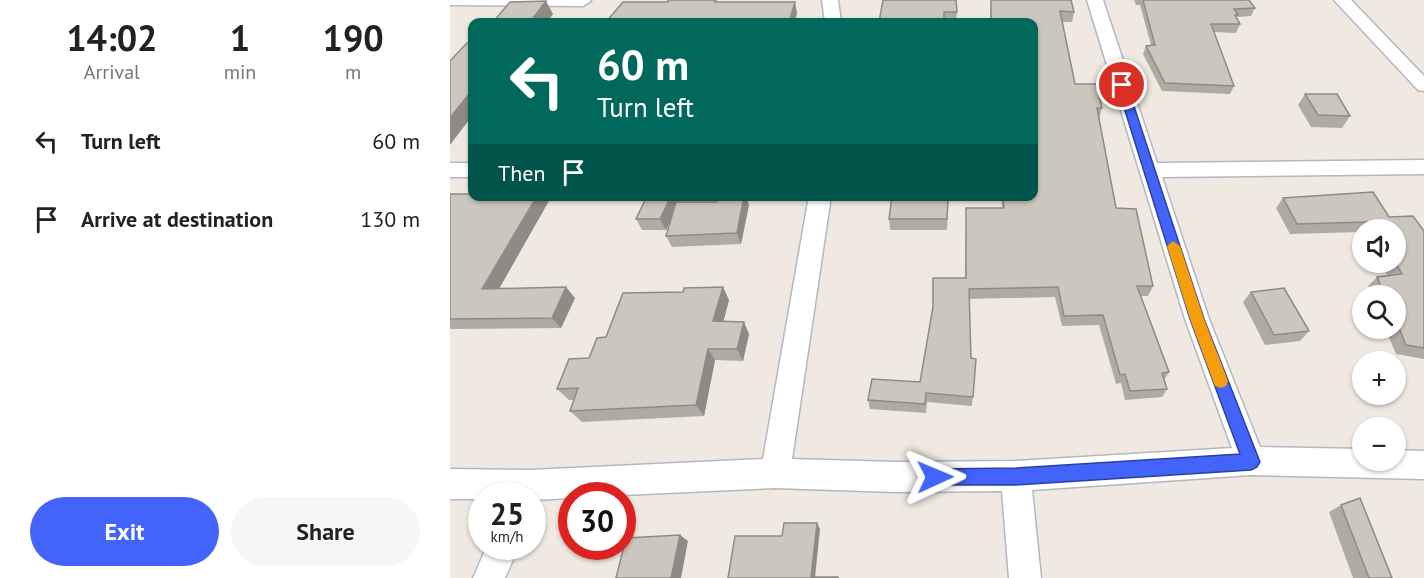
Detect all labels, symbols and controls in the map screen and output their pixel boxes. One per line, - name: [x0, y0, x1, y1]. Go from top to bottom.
- text: 14:02: [66, 14, 158, 61]
- text: 1: [230, 14, 250, 61]
- text: 190: [323, 14, 384, 61]
- text: 60 m: [597, 37, 689, 92]
- icon: left: [498, 42, 576, 120]
- text: Arrival: [84, 59, 140, 85]
- text: min: [224, 59, 256, 85]
- text: m: [345, 59, 361, 85]
- pin: [1096, 59, 1147, 110]
- icon: arrive: [1105, 68, 1138, 101]
- text: Turn left: [597, 90, 694, 124]
- icon: left: [30, 125, 63, 158]
- text: Turn left: [81, 127, 161, 155]
- text: 60 m: [372, 127, 420, 155]
- icon: arrive: [557, 156, 590, 189]
- text: Then: [498, 159, 545, 187]
- icon: arrive: [30, 203, 63, 236]
- text: Arrive at destination: [81, 205, 273, 233]
- text: 130 m: [360, 205, 420, 233]
- map controls: [1352, 219, 1406, 471]
- button: sound: [1352, 219, 1406, 273]
- button: search: [1352, 285, 1406, 339]
- button: +: [1352, 351, 1406, 405]
- button: −: [1352, 417, 1406, 471]
- position arrow: [903, 445, 967, 509]
- speed limit sign: 30: [558, 482, 636, 560]
- text: 25: [490, 494, 524, 533]
- button: Exit: [30, 497, 219, 566]
- button: Share: [231, 497, 420, 566]
- text: km/h: [491, 527, 523, 546]

